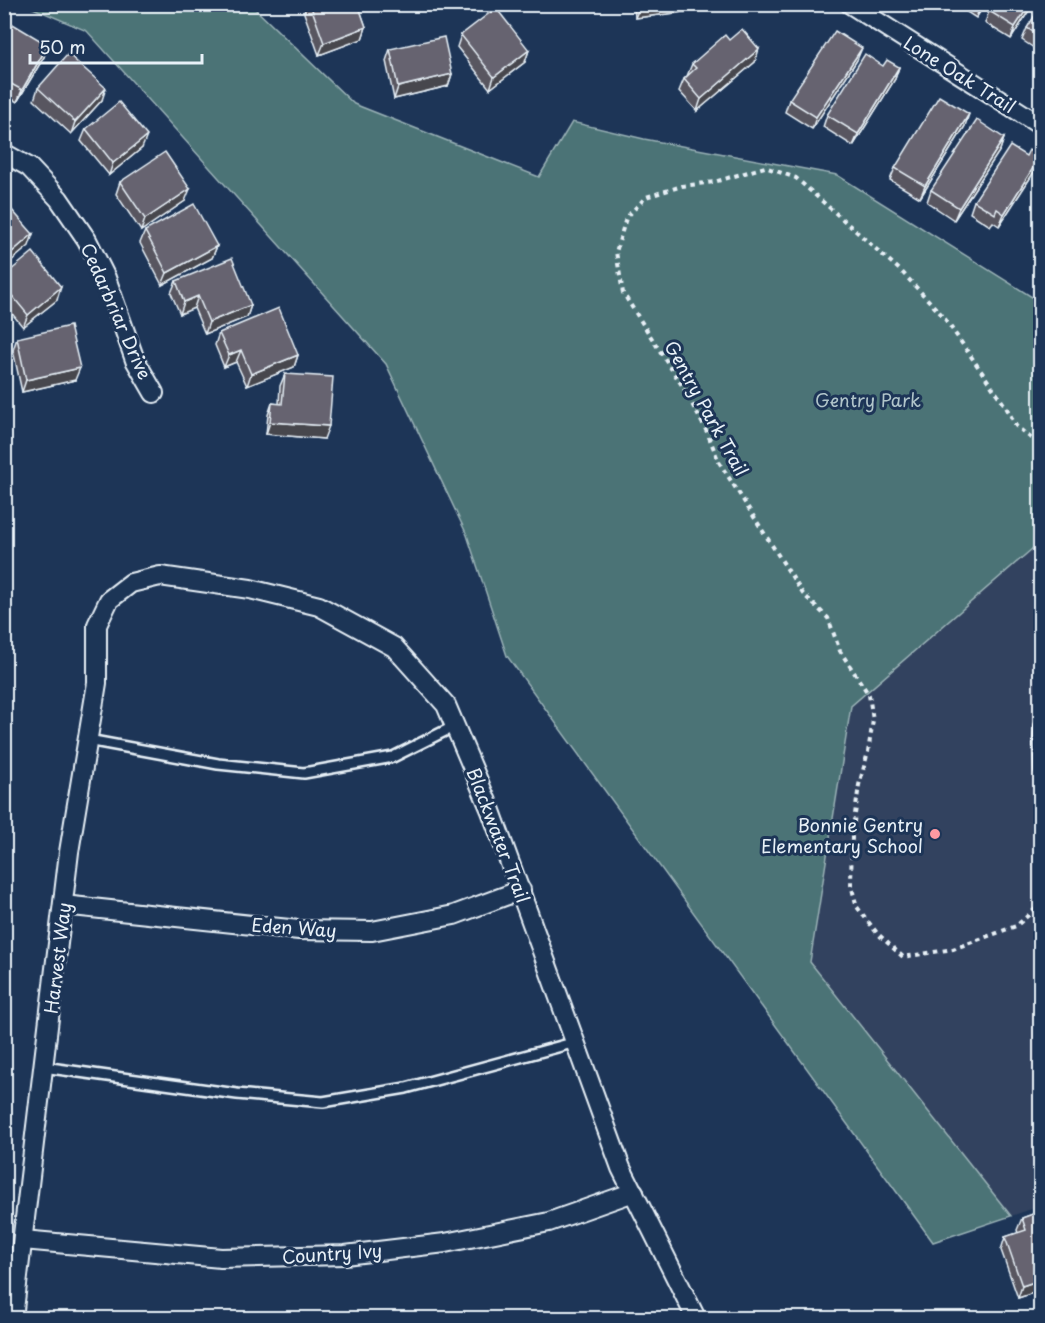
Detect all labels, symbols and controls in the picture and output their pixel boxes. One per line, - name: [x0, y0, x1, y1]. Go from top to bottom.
- scale bar: [30, 27, 202, 65]
- street label: Lone Oak Trail: [899, 29, 1021, 119]
- text: 50 m: [39, 33, 86, 60]
- street label: Cedarbriar Drive: [75, 238, 159, 384]
- street label: Gentry Park Trail: [658, 335, 756, 481]
- park label: Gentry Park: [815, 386, 921, 413]
- street label: Blackwater Trail: [461, 763, 537, 907]
- place label: Bonnie Gentry Elementary School: [761, 811, 923, 859]
- marker: Bonnie Gentry Elementary School: [928, 827, 942, 841]
- street label: Harvest Way: [37, 901, 77, 1015]
- street label: Eden Way: [251, 911, 337, 943]
- street label: Country Ivy: [281, 1236, 383, 1270]

